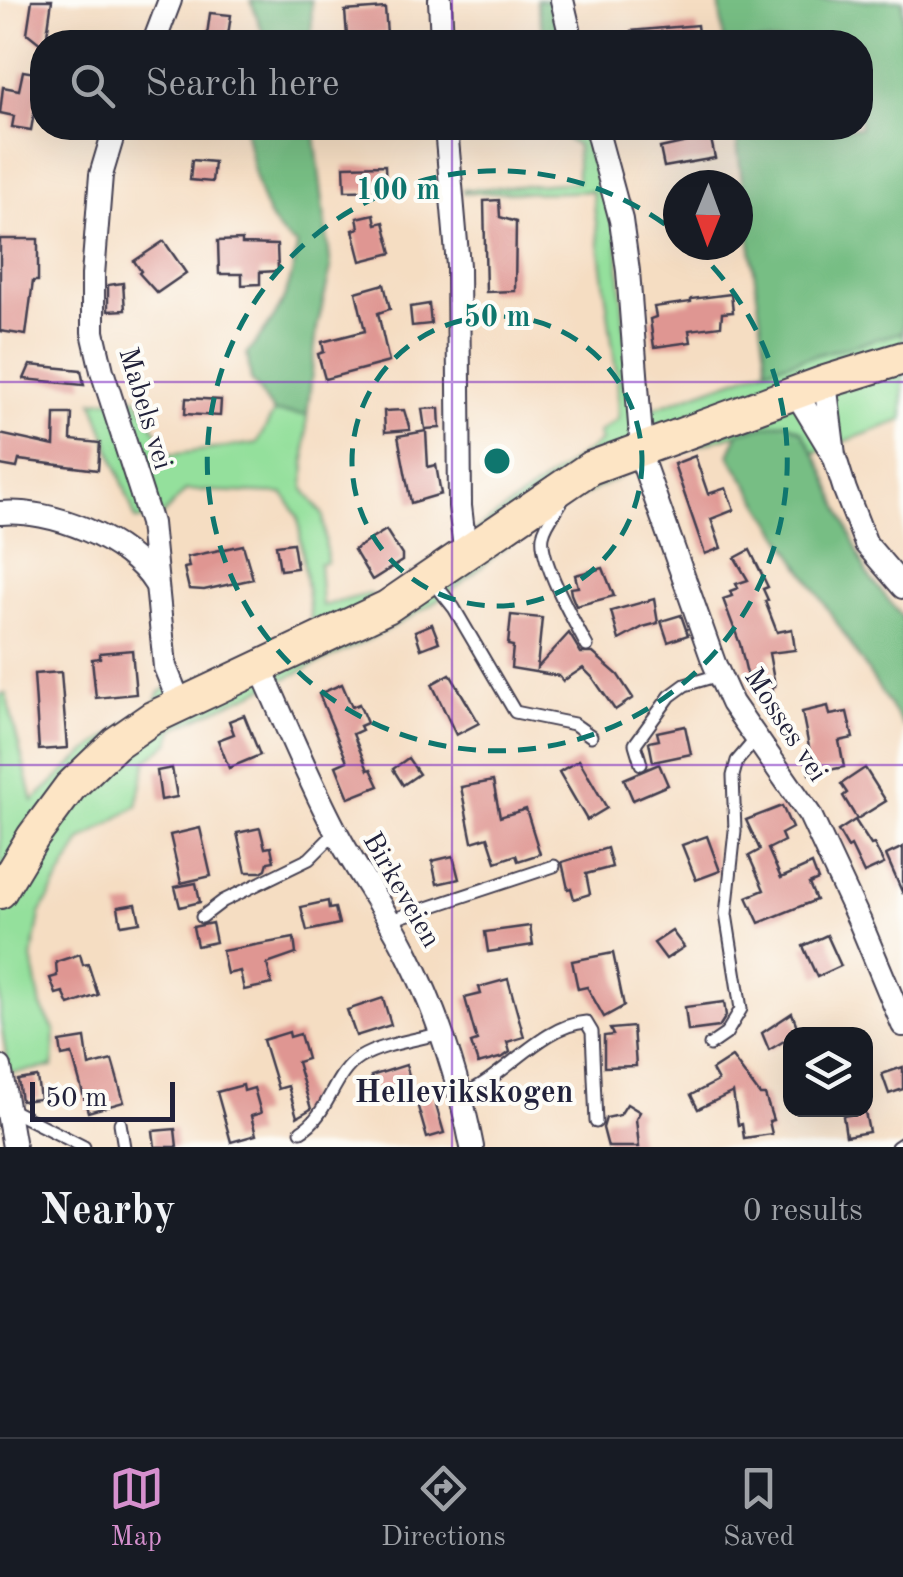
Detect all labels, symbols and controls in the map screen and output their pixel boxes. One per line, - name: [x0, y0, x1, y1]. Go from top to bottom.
- search box: [30, 30, 873, 140]
- icon: search: [65, 58, 120, 113]
- text: Search here: [145, 66, 340, 104]
- north arrow: [663, 170, 753, 260]
- text: 100 m: [356, 176, 440, 206]
- text: 50 m: [463, 303, 531, 333]
- street label: Mabels vei: [112, 345, 176, 473]
- centre of rings: [479, 443, 515, 479]
- street label: Mosses vei: [738, 664, 831, 787]
- street label: Birkeveien: [356, 828, 444, 953]
- map controls: [783, 1027, 873, 1117]
- button: layers: [783, 1027, 873, 1117]
- scale bar: [30, 1077, 175, 1122]
- district label: Hellevikskogen: [354, 1078, 574, 1110]
- text: 50 m: [45, 1085, 108, 1113]
- text: Nearby: [40, 1191, 176, 1233]
- text: 0 results: [743, 1196, 863, 1228]
- tab: Map: [109, 1461, 164, 1556]
- tab: Directions: [381, 1461, 506, 1556]
- tab: Saved: [723, 1461, 794, 1556]

